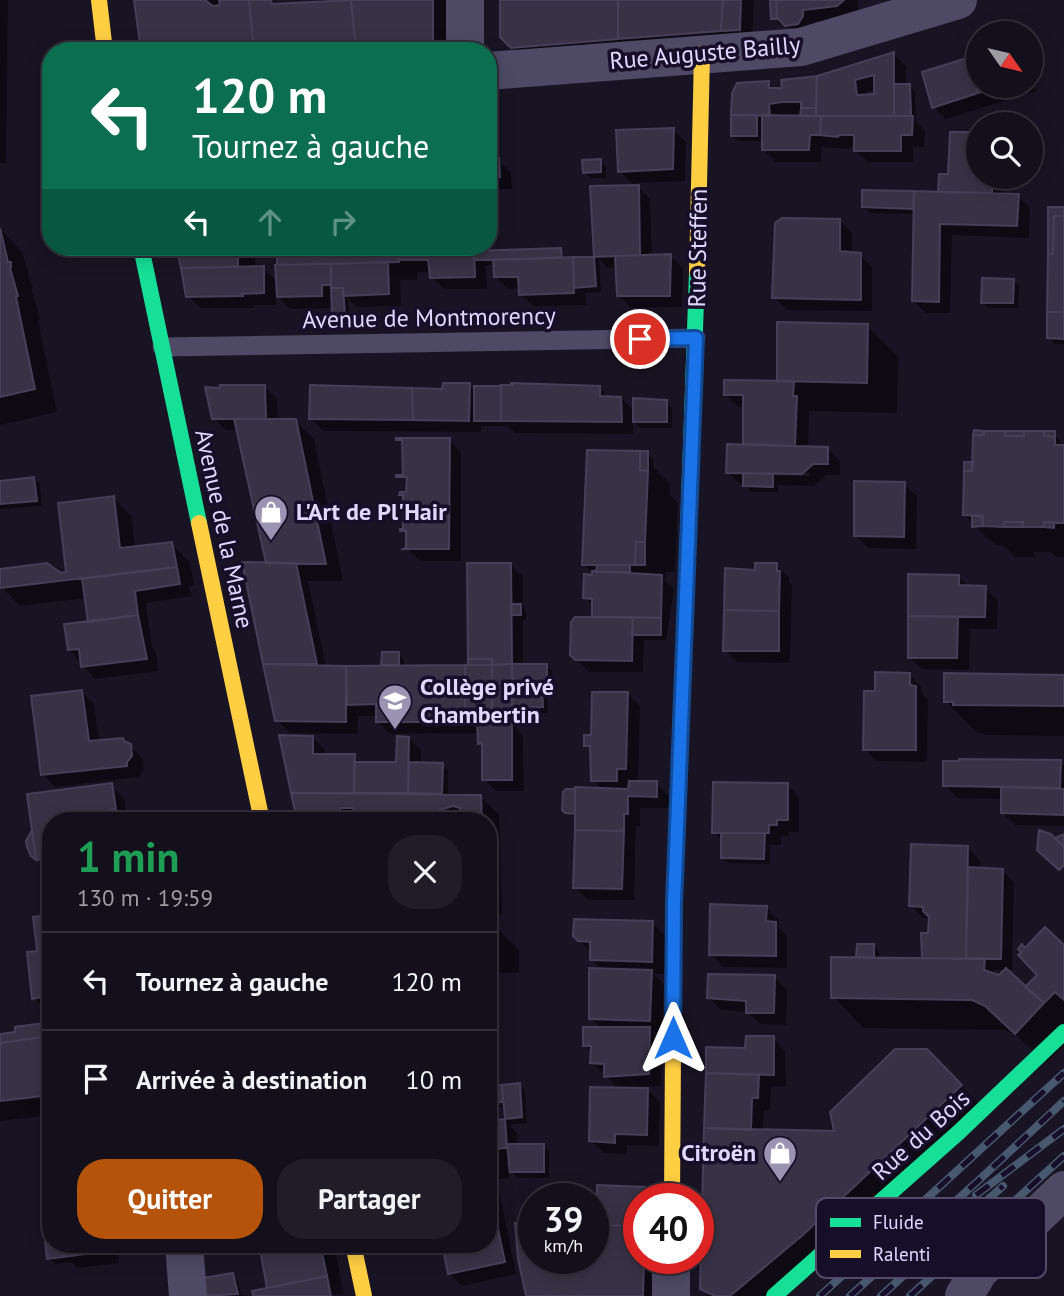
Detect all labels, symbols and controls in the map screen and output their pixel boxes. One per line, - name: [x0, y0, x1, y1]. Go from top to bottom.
- north arrow: [966, 21, 1043, 98]
- map controls: [966, 21, 1043, 189]
- street label: Rue Auguste Bailly: [608, 29, 802, 76]
- text: 120 m: [192, 63, 327, 127]
- icon: left: [77, 70, 168, 161]
- button: search: [966, 112, 1043, 189]
- text: Tournez à gauche: [192, 125, 429, 167]
- street label: Rue Steffen: [681, 188, 714, 308]
- icon: left: [178, 203, 216, 241]
- icon: ahead: [251, 203, 289, 241]
- icon: right: [324, 203, 362, 241]
- street label: Avenue de Montmorency: [302, 300, 556, 335]
- pin: [610, 309, 670, 369]
- icon: arrive: [621, 320, 659, 358]
- street label: Avenue de la Marne: [188, 427, 261, 631]
- shop icon: L'Art de Pl'Hair: [252, 493, 290, 542]
- place label: L'Art de Pl'Hair: [296, 496, 447, 527]
- place label: Collège privé Chambertin: [420, 671, 554, 730]
- school or university icon: Collège privé Chambertin: [376, 682, 414, 731]
- text: 1 min: [77, 829, 179, 884]
- button: close: [388, 835, 462, 909]
- text: 130 m · 19:59: [77, 883, 213, 912]
- icon: left: [77, 962, 115, 1000]
- text: Tournez à gauche: [136, 965, 328, 998]
- text: 120 m: [391, 965, 462, 998]
- position arrow: [636, 1001, 710, 1075]
- icon: arrive: [77, 1060, 115, 1098]
- text: Arrivée à destination: [136, 1063, 367, 1096]
- text: 10 m: [406, 1063, 462, 1096]
- street label: Rue du Bois: [865, 1083, 976, 1187]
- shop icon: Citroën: [761, 1134, 799, 1183]
- place label: Citroën: [681, 1137, 756, 1168]
- button: Quitter: [77, 1159, 263, 1239]
- button: Partager: [277, 1159, 462, 1239]
- speed limit sign: 40: [623, 1183, 714, 1274]
- text: 39: [544, 1196, 583, 1242]
- legend: [816, 1198, 1046, 1278]
- text: Fluide: [873, 1210, 924, 1234]
- text: km/h: [544, 1234, 583, 1257]
- text: Ralenti: [873, 1242, 931, 1266]

